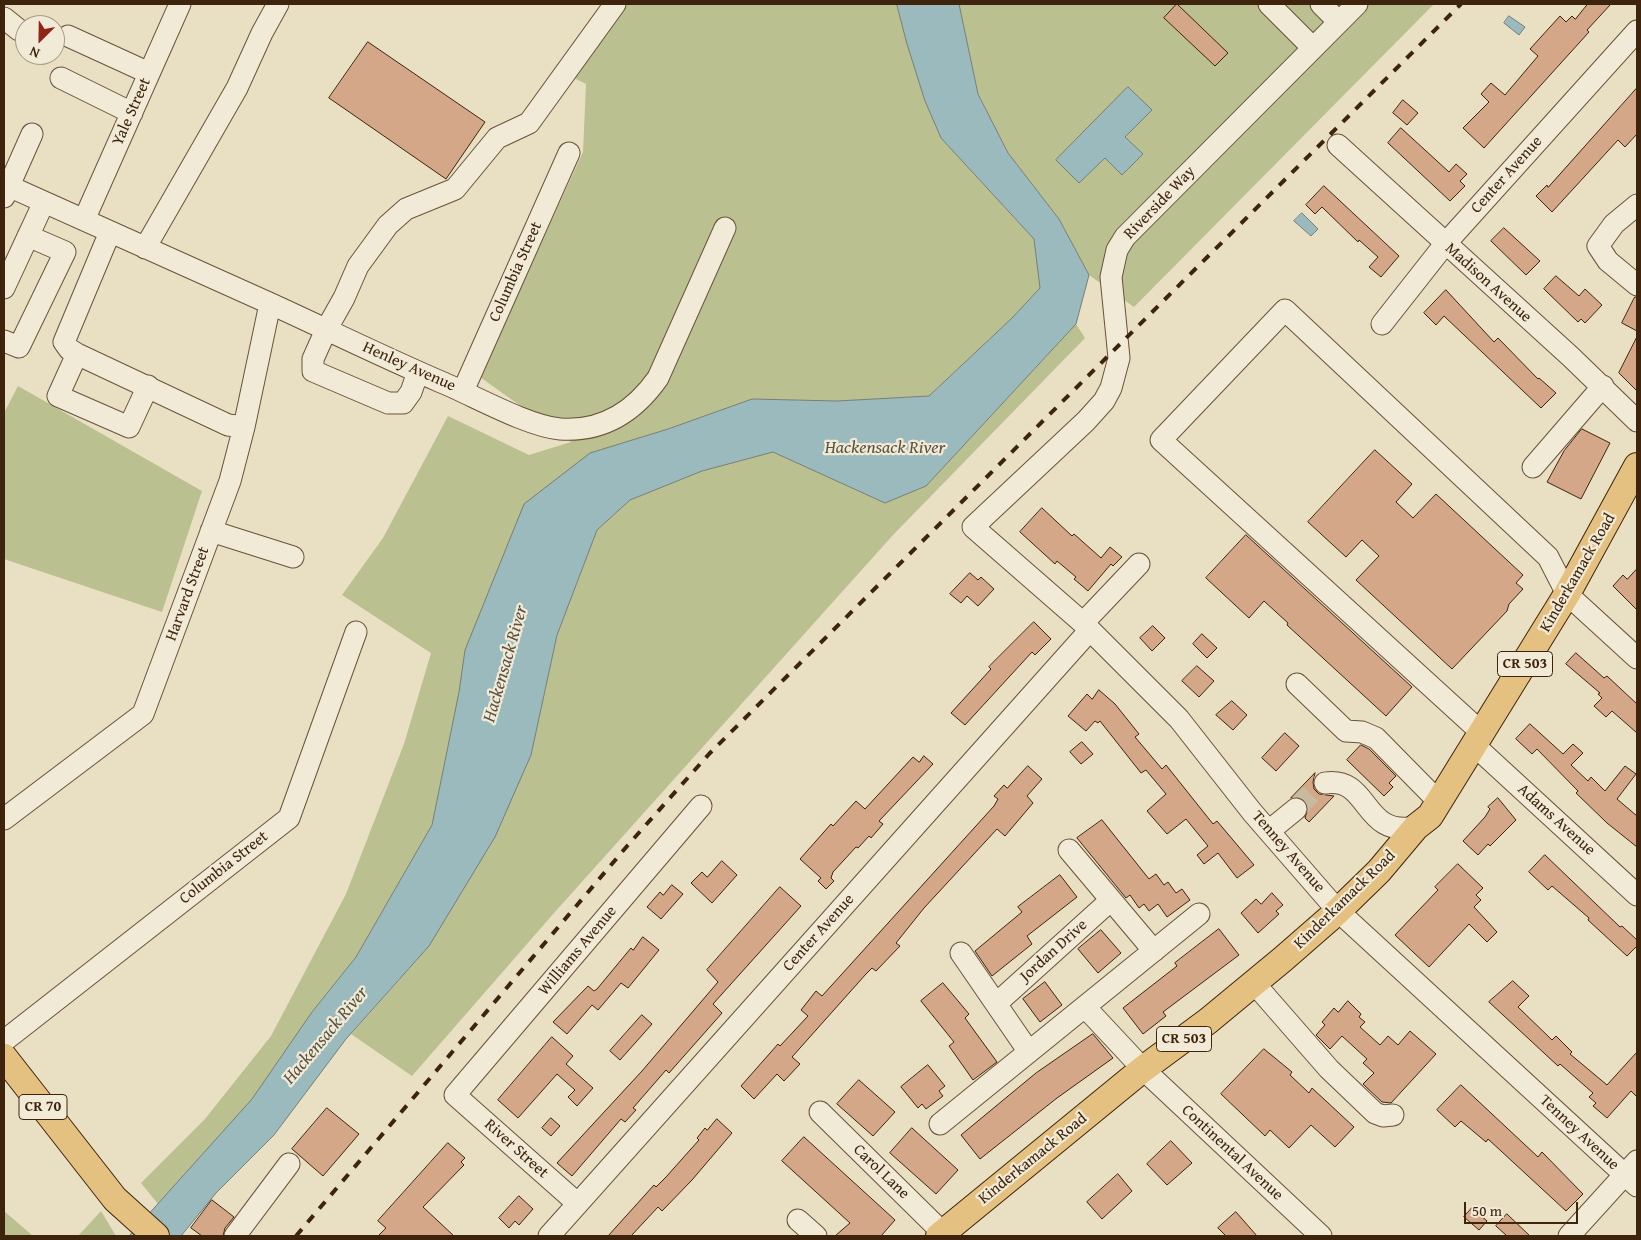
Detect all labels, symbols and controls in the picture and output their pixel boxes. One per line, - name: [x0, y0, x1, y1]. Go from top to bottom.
- north arrow: [15, 15, 65, 65]
- text: N: [26, 42, 43, 64]
- street label: Yale Street: [109, 75, 155, 149]
- street label: Center Avenue: [1467, 132, 1547, 218]
- street label: Riverside Way: [1120, 162, 1200, 244]
- street label: Columbia Street: [485, 219, 547, 325]
- street label: Madison Avenue: [1441, 239, 1535, 327]
- street label: Henley Avenue: [360, 338, 458, 396]
- water label: Hackensack River: [825, 437, 945, 459]
- street label: Kinderkamack Road: [1536, 510, 1620, 636]
- street label: Harvard Street: [162, 544, 214, 644]
- water label: Hackensack River: [479, 603, 533, 725]
- road number: CR 503: [1498, 652, 1552, 676]
- street label: Adams Avenue: [1513, 780, 1599, 860]
- street label: Tenney Avenue: [1247, 807, 1329, 897]
- street label: Columbia Street: [176, 827, 272, 909]
- street label: Kinderkamack Road: [1290, 847, 1400, 953]
- street label: Center Avenue: [779, 890, 859, 976]
- street label: Williams Avenue: [535, 902, 621, 1000]
- street label: Jordan Drive: [1016, 916, 1092, 986]
- water label: Hackensack River: [279, 983, 373, 1089]
- road number: CR 503: [1156, 1026, 1212, 1052]
- street label: Tenney Avenue: [1535, 1091, 1623, 1175]
- road number: CR 70: [19, 1094, 67, 1120]
- street label: Continental Avenue: [1177, 1101, 1287, 1205]
- street label: Kinderkamack Road: [975, 1109, 1091, 1209]
- street label: River Street: [480, 1115, 552, 1183]
- street label: Carol Lane: [849, 1141, 913, 1203]
- scale bar: [1466, 1192, 1580, 1224]
- text: 50 m: [1472, 1200, 1502, 1221]

